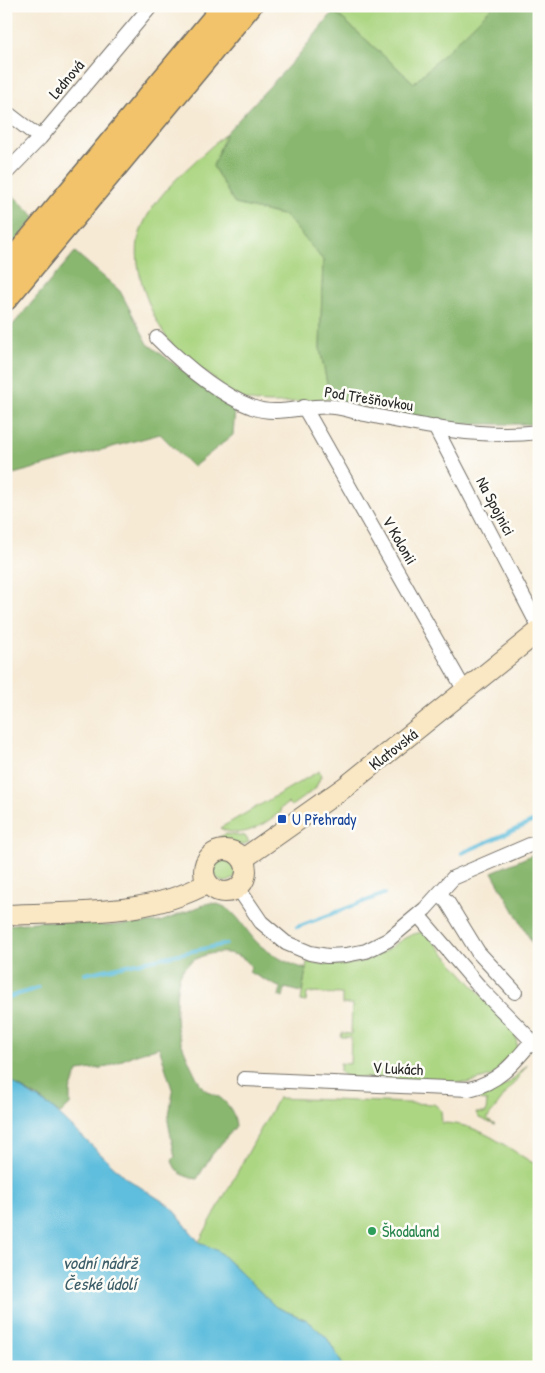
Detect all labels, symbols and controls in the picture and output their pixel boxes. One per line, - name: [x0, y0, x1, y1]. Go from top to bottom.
- street label: Lednová: [43, 55, 89, 103]
- street label: Pod Třešňovkou: [323, 380, 416, 416]
- street label: Na Spojnici: [471, 473, 521, 539]
- street label: V Kolonii: [377, 512, 423, 568]
- street label: Klatovská: [364, 723, 422, 775]
- place label: U Přehrady: [292, 808, 357, 830]
- marker: U Přehrady: [276, 813, 288, 825]
- street label: V Lukách: [372, 1056, 424, 1080]
- place label: Škodaland: [382, 1220, 439, 1242]
- marker: Škodaland: [366, 1225, 378, 1237]
- water label: vodní nádrž České údolí: [63, 1250, 139, 1296]

